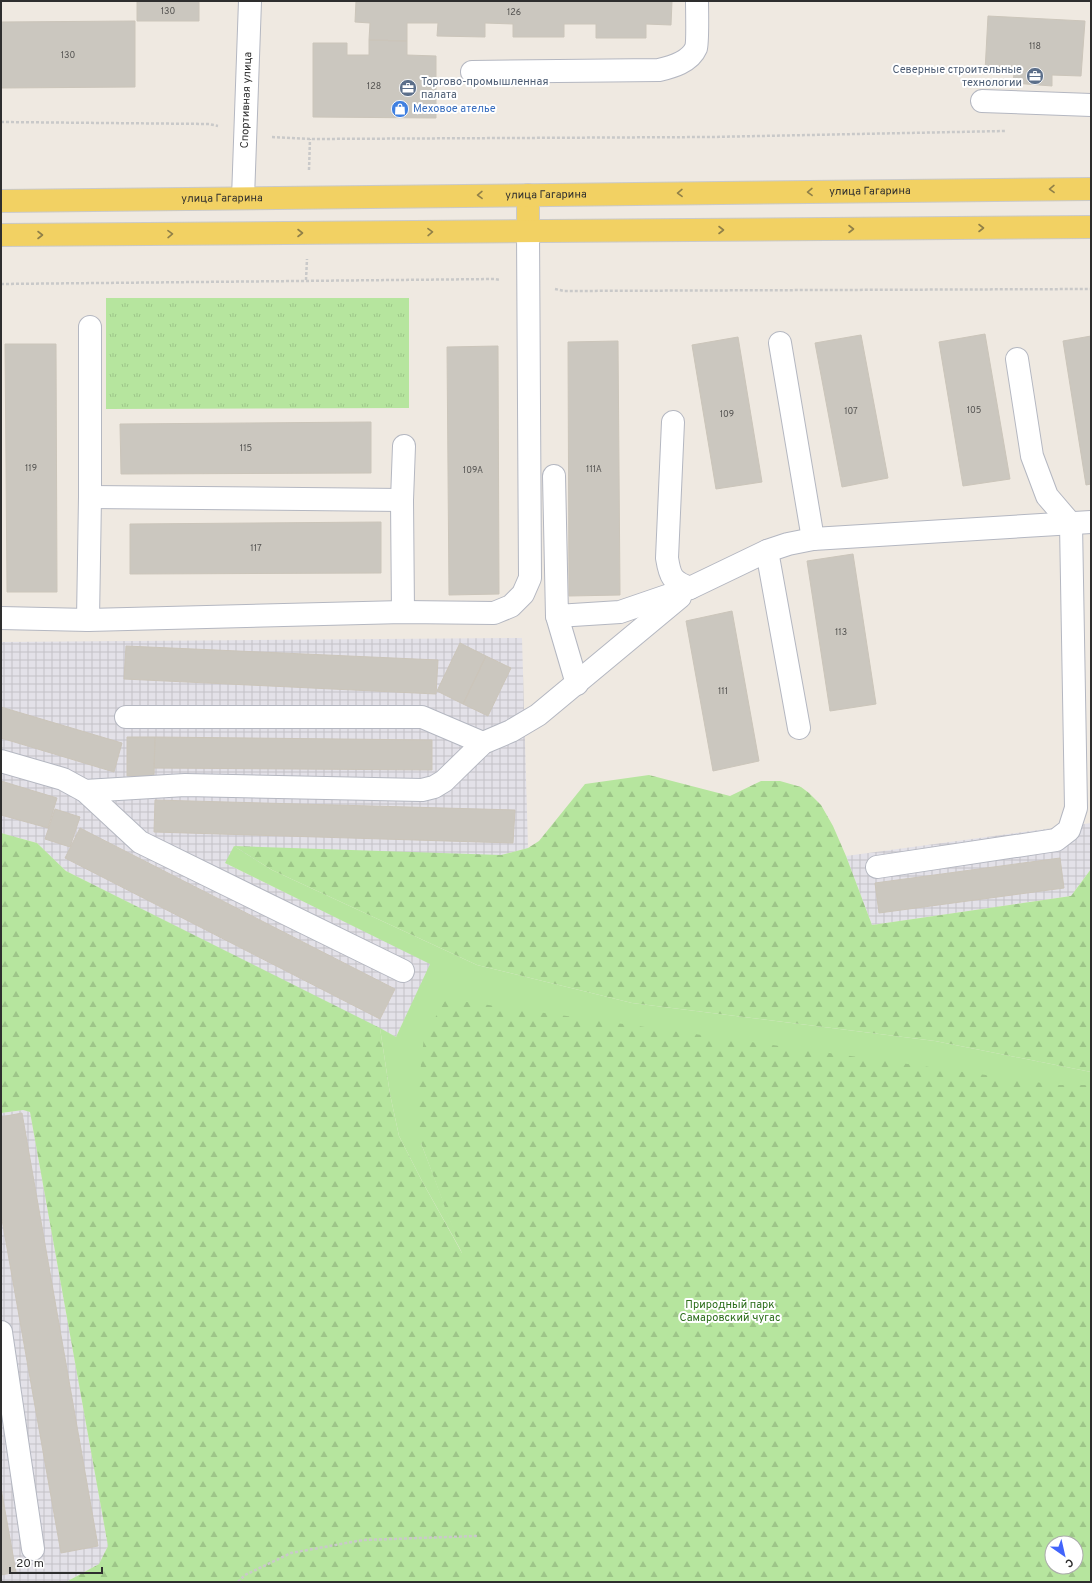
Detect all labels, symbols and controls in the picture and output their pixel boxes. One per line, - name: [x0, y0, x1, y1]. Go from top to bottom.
- house number: 130: [161, 6, 175, 17]
- house number: 126: [507, 7, 521, 18]
- house number: 118: [1029, 41, 1041, 52]
- house number: 130: [61, 50, 75, 61]
- street label: Спортивная улица: [238, 51, 255, 149]
- place label: Cеверные строительные технологии: [893, 63, 1022, 90]
- office icon: Cеверные строительные технологии: [1025, 66, 1045, 86]
- place label: Торгово-промышленная палата: [421, 75, 548, 102]
- office icon: Торгово-промышленная палата: [398, 78, 418, 98]
- house number: 128: [367, 81, 381, 92]
- shop icon: Меховое ателье: [390, 99, 410, 119]
- place label: Меховое ателье: [413, 102, 496, 116]
- street label: улица Гагарина: [829, 184, 911, 199]
- one-way arrow: [1049, 185, 1055, 193]
- street label: улица Гагарина: [505, 188, 587, 202]
- one-way arrow: [807, 188, 813, 196]
- one-way arrow: [677, 189, 683, 197]
- street label: улица Гагарина: [181, 191, 263, 206]
- one-way arrow: [477, 191, 483, 199]
- one-way arrow: [978, 224, 984, 232]
- one-way arrow: [848, 225, 854, 233]
- one-way arrow: [718, 226, 724, 234]
- one-way arrow: [427, 228, 433, 236]
- one-way arrow: [297, 229, 303, 237]
- one-way arrow: [167, 230, 173, 238]
- one-way arrow: [37, 231, 43, 239]
- house number: 105: [967, 405, 981, 416]
- house number: 107: [844, 406, 858, 417]
- house number: 109: [720, 409, 734, 420]
- house number: 115: [240, 443, 252, 454]
- house number: 119: [25, 463, 37, 474]
- house number: 111А: [586, 464, 602, 475]
- house number: 109А: [463, 465, 483, 476]
- house number: 117: [250, 543, 262, 554]
- house number: 113: [835, 627, 847, 638]
- house number: 111: [718, 686, 728, 697]
- park label: Природный парк Самаровский чугас: [680, 1298, 780, 1325]
- north arrow: [1044, 1535, 1084, 1575]
- scale bar: [10, 1549, 102, 1575]
- text: С: [1062, 1555, 1076, 1570]
- text: 20 m: [16, 1556, 44, 1572]

